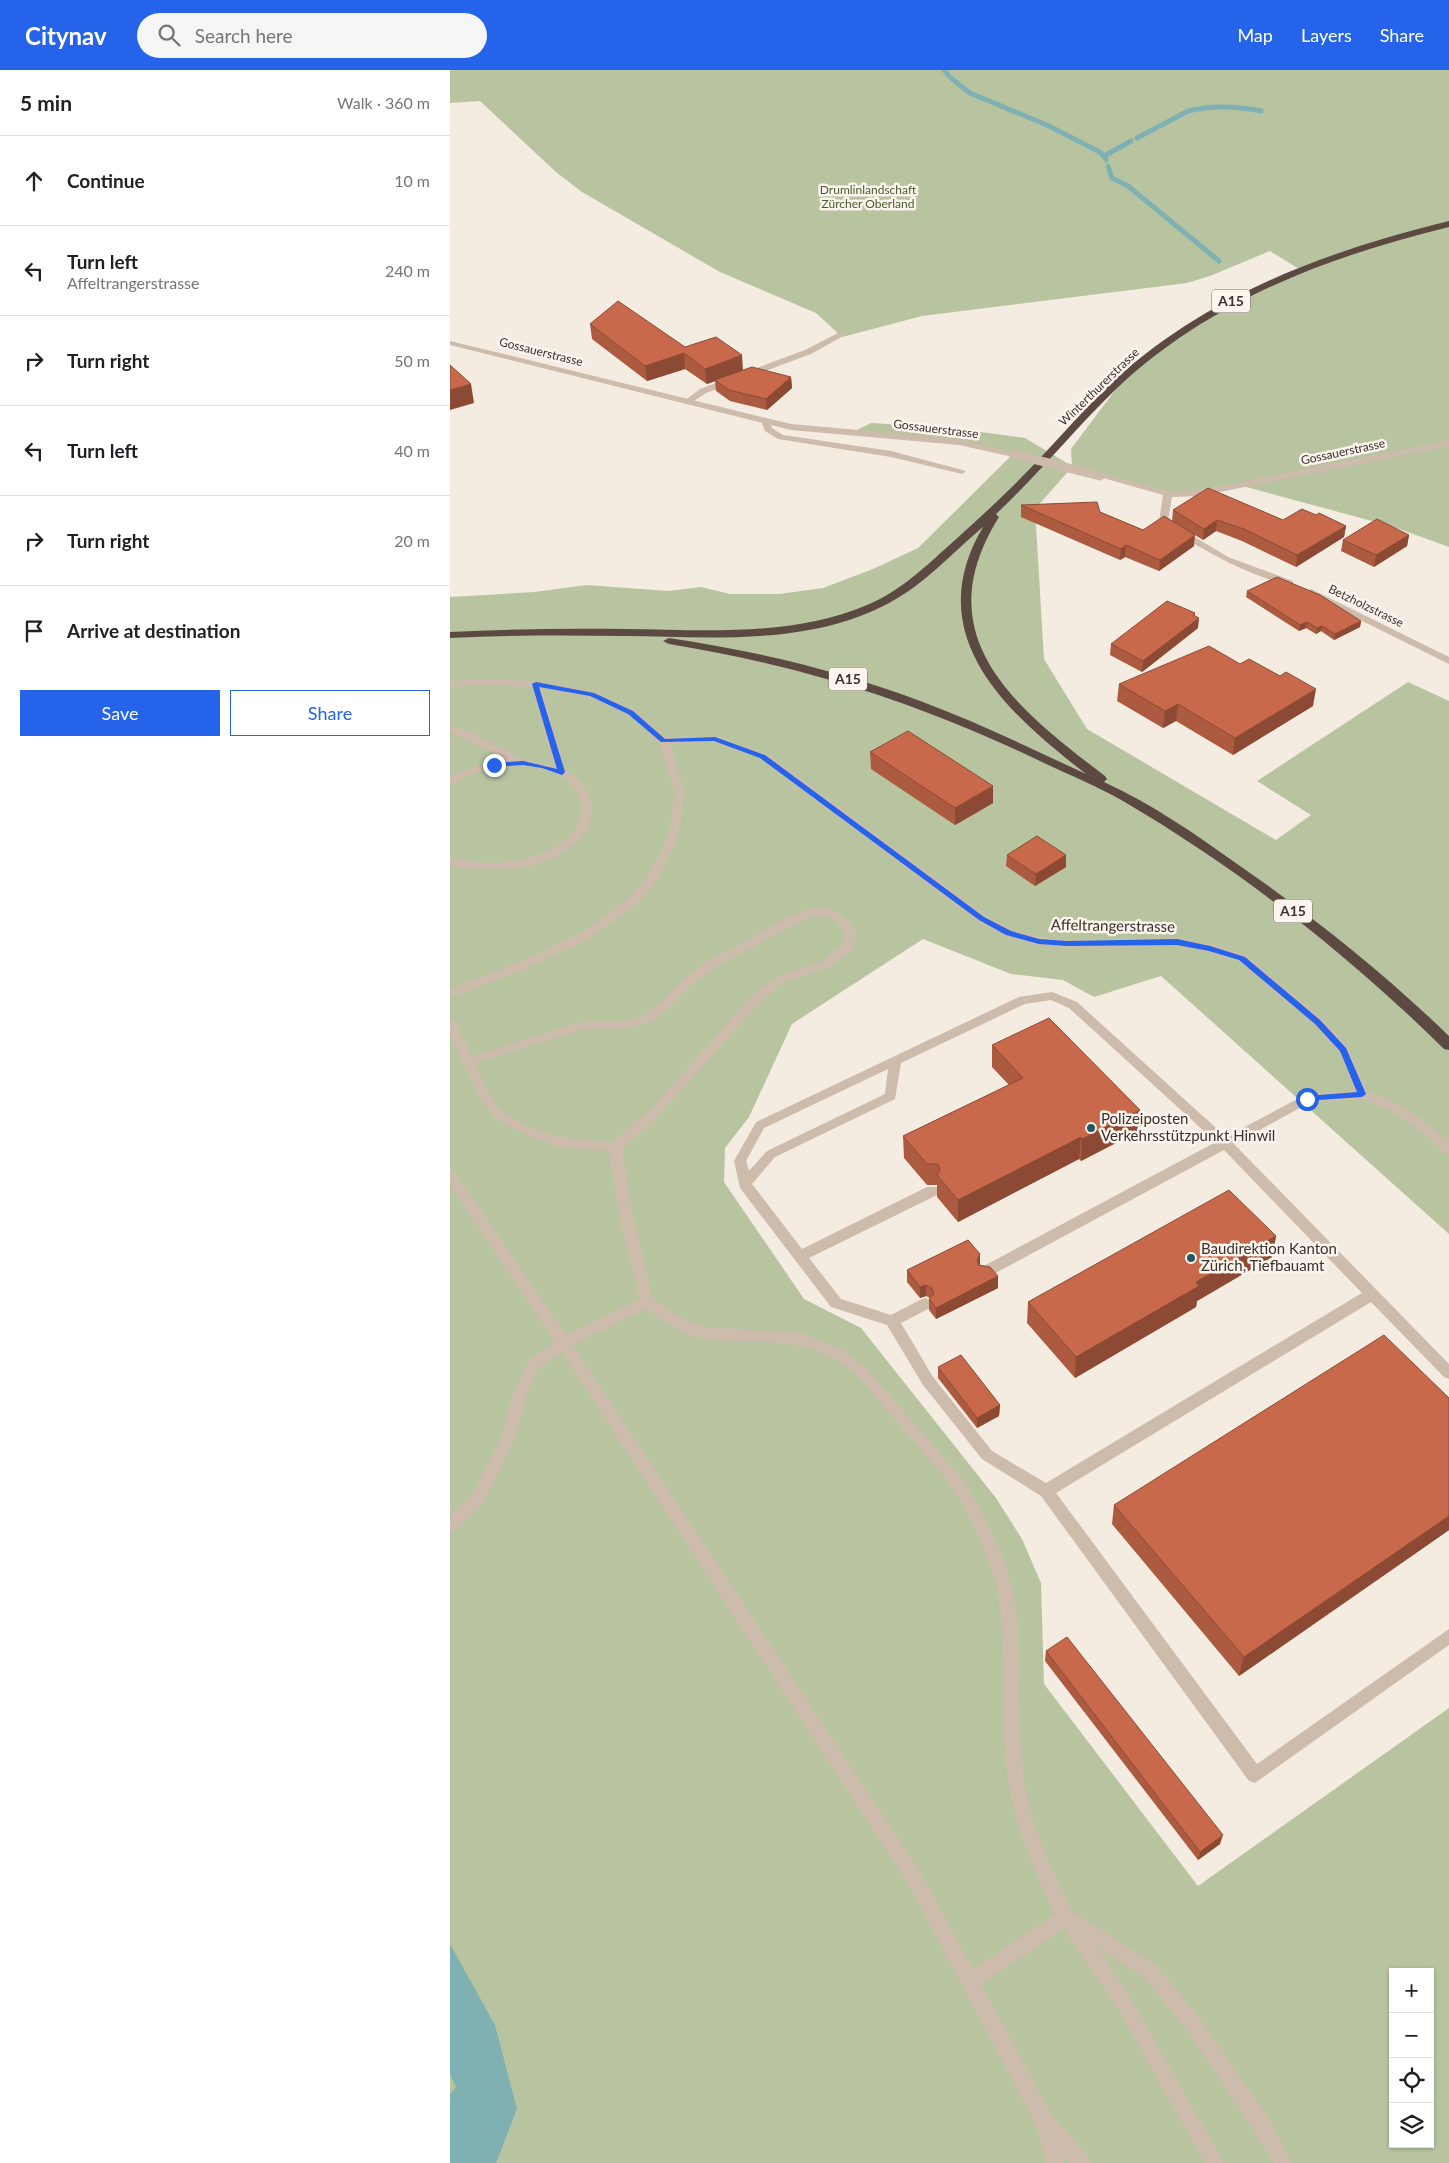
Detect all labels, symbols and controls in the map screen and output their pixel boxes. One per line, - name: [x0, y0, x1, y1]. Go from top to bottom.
- search box: [137, 13, 487, 58]
- text: Citynav: [25, 21, 107, 50]
- icon: search: [155, 21, 183, 49]
- text: Search here: [195, 24, 293, 47]
- text: Map: [1237, 24, 1273, 46]
- text: Layers: [1301, 24, 1352, 46]
- text: Share: [1380, 24, 1424, 46]
- text: 5 min: [20, 90, 72, 115]
- text: Walk · 360 m: [337, 93, 430, 112]
- icon: ahead: [20, 167, 48, 195]
- text: Continue: [67, 169, 145, 192]
- text: 10 m: [394, 171, 430, 190]
- park label: Drumlinlandschaft Zürcher Oberland: [820, 182, 917, 211]
- text: Turn left: [67, 250, 138, 273]
- icon: left: [20, 257, 48, 285]
- text: 240 m: [385, 261, 430, 280]
- text: Affeltrangerstrasse: [67, 273, 199, 292]
- road number: A15: [1212, 290, 1250, 312]
- street label: Gossauerstrasse: [498, 334, 585, 369]
- street label: Winterthurerstrasse: [1055, 344, 1142, 429]
- icon: right: [20, 347, 48, 375]
- text: Turn right: [67, 349, 149, 372]
- text: 50 m: [394, 351, 430, 370]
- street label: Gossauerstrasse: [893, 416, 979, 441]
- street label: Gossauerstrasse: [1299, 435, 1386, 468]
- icon: left: [20, 437, 48, 465]
- text: Turn left: [67, 439, 138, 462]
- text: 40 m: [394, 441, 430, 460]
- icon: right: [20, 527, 48, 555]
- text: Turn right: [67, 529, 149, 552]
- text: 20 m: [394, 531, 430, 550]
- street label: Betzholzstrasse: [1326, 581, 1406, 630]
- icon: arrive: [20, 617, 48, 645]
- text: Arrive at destination: [67, 619, 240, 642]
- road number: A15: [829, 668, 867, 690]
- button: Save: [20, 690, 220, 736]
- button: Share: [230, 690, 430, 736]
- route end: [483, 754, 506, 777]
- road number: A15: [1274, 899, 1312, 922]
- street label: Affeltrangerstrasse: [1051, 915, 1175, 935]
- route start: [1296, 1088, 1319, 1111]
- place label: Polizeiposten Verkehrsstützpunkt Hinwil: [1101, 1109, 1275, 1144]
- marker: Polizeiposten Verkehrsstützpunkt Hinwil: [1085, 1122, 1097, 1134]
- place label: Baudirektion Kanton Zürich, Tiefbauamt: [1201, 1239, 1337, 1274]
- marker: Baudirektion Kanton Zürich, Tiefbauamt: [1185, 1252, 1197, 1264]
- map controls: [1389, 1968, 1434, 2148]
- button: +: [1389, 1968, 1434, 2013]
- button: −: [1389, 2013, 1434, 2058]
- button: locate: [1389, 2058, 1434, 2103]
- button: layers: [1389, 2103, 1434, 2148]

